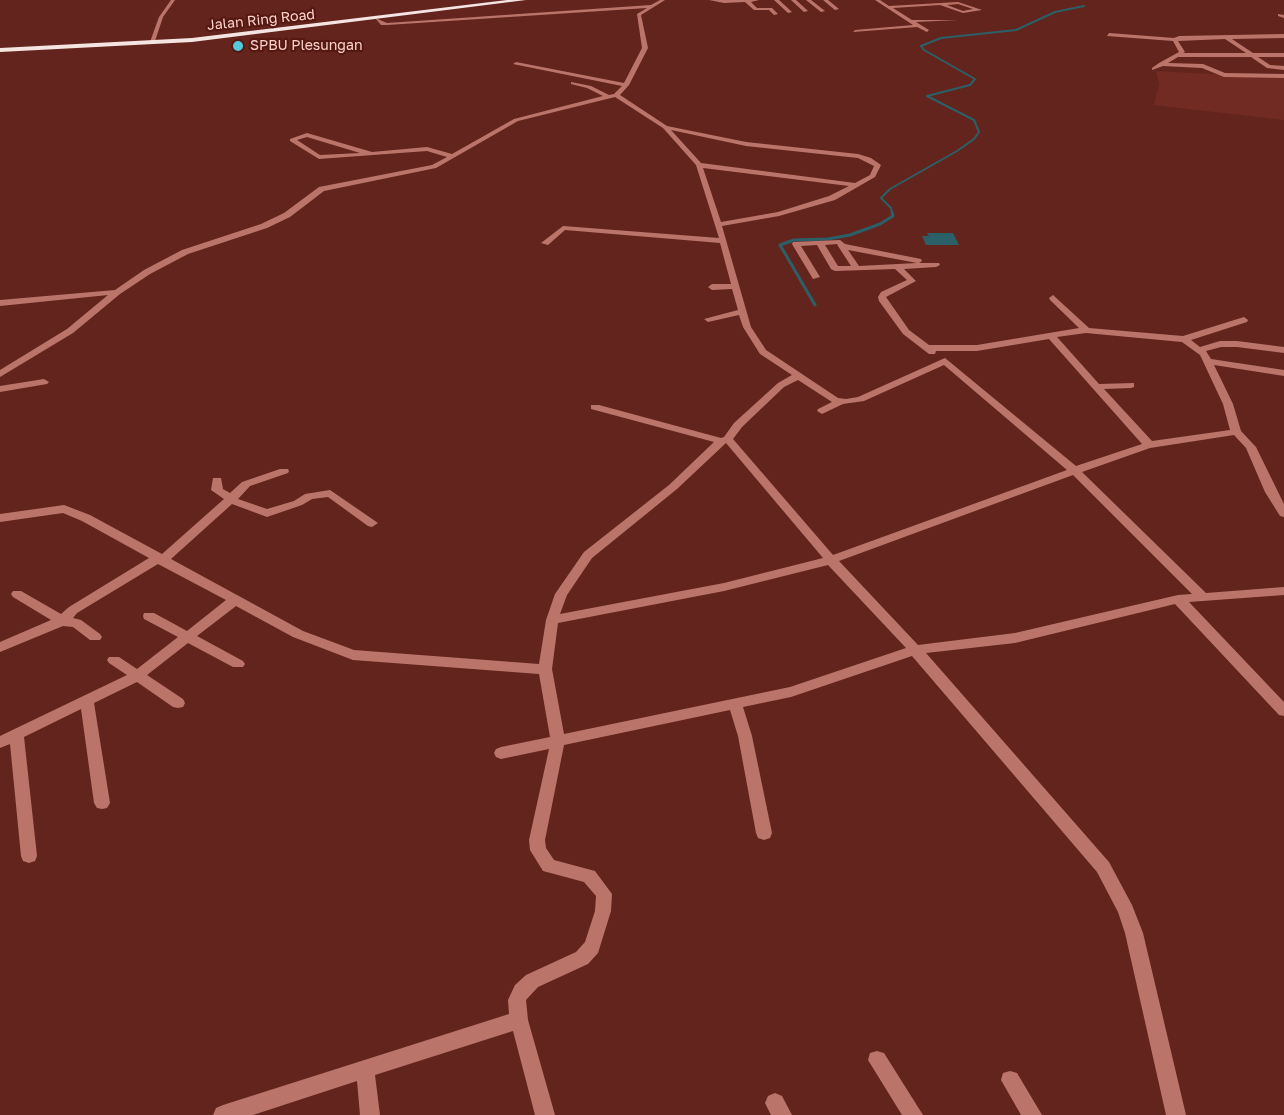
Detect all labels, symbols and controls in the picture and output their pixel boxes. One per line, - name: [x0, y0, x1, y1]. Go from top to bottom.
- street label: Jalan Ring Road: [206, 6, 316, 34]
- place label: SPBU Plesungan: [250, 38, 362, 54]
- marker: SPBU Plesungan: [231, 39, 245, 53]

